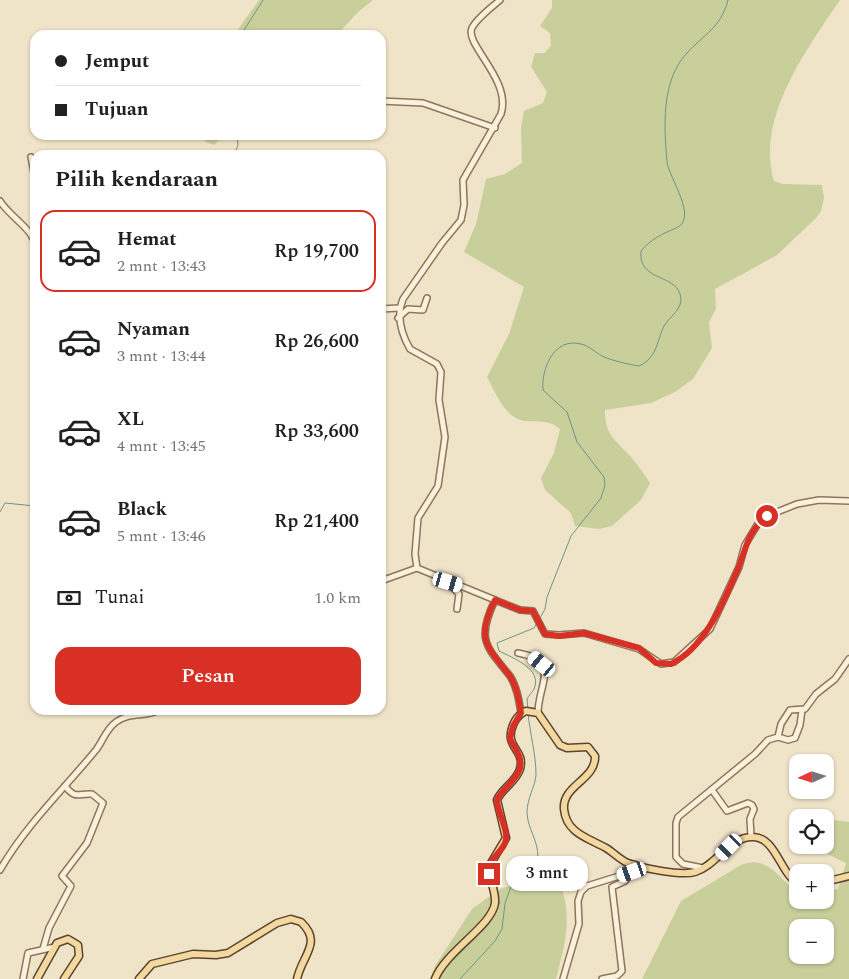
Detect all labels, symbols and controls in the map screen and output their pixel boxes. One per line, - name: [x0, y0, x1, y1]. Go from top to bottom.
- text: Jemput: [85, 47, 149, 76]
- text: Tujuan: [85, 95, 148, 124]
- text: Pilih kendaraan: [55, 163, 218, 196]
- text: Hemat: [117, 225, 177, 254]
- icon: car: [57, 229, 102, 274]
- text: Rp 19,700: [274, 237, 359, 266]
- text: 2 mnt · 13:43: [117, 254, 206, 278]
- text: Nyaman: [117, 315, 190, 344]
- icon: car: [57, 319, 102, 364]
- text: Rp 26,600: [274, 327, 359, 356]
- text: 3 mnt · 13:44: [117, 344, 206, 368]
- text: XL: [117, 405, 144, 434]
- icon: car: [57, 409, 102, 454]
- text: Rp 33,600: [274, 417, 359, 446]
- text: 4 mnt · 13:45: [117, 434, 206, 458]
- text: Black: [117, 495, 167, 524]
- icon: car: [57, 499, 102, 544]
- route start: [756, 505, 778, 527]
- text: Rp 21,400: [274, 507, 359, 536]
- text: 5 mnt · 13:46: [117, 524, 206, 548]
- car: [431, 571, 464, 593]
- text: Tunai: [95, 583, 144, 612]
- icon: cash: [55, 584, 83, 612]
- text: 1.0 km: [314, 586, 361, 610]
- button: Pesan: [55, 647, 361, 705]
- car: [525, 649, 558, 679]
- north arrow: [789, 754, 834, 799]
- map controls: [789, 754, 834, 964]
- button: locate: [789, 809, 834, 854]
- car: [713, 831, 744, 863]
- callout: 3 mnt: [506, 856, 589, 892]
- car: [615, 860, 648, 884]
- text: 3 mnt: [526, 861, 568, 885]
- route end: [478, 863, 500, 885]
- button: +: [789, 864, 834, 909]
- button: −: [789, 919, 834, 964]

